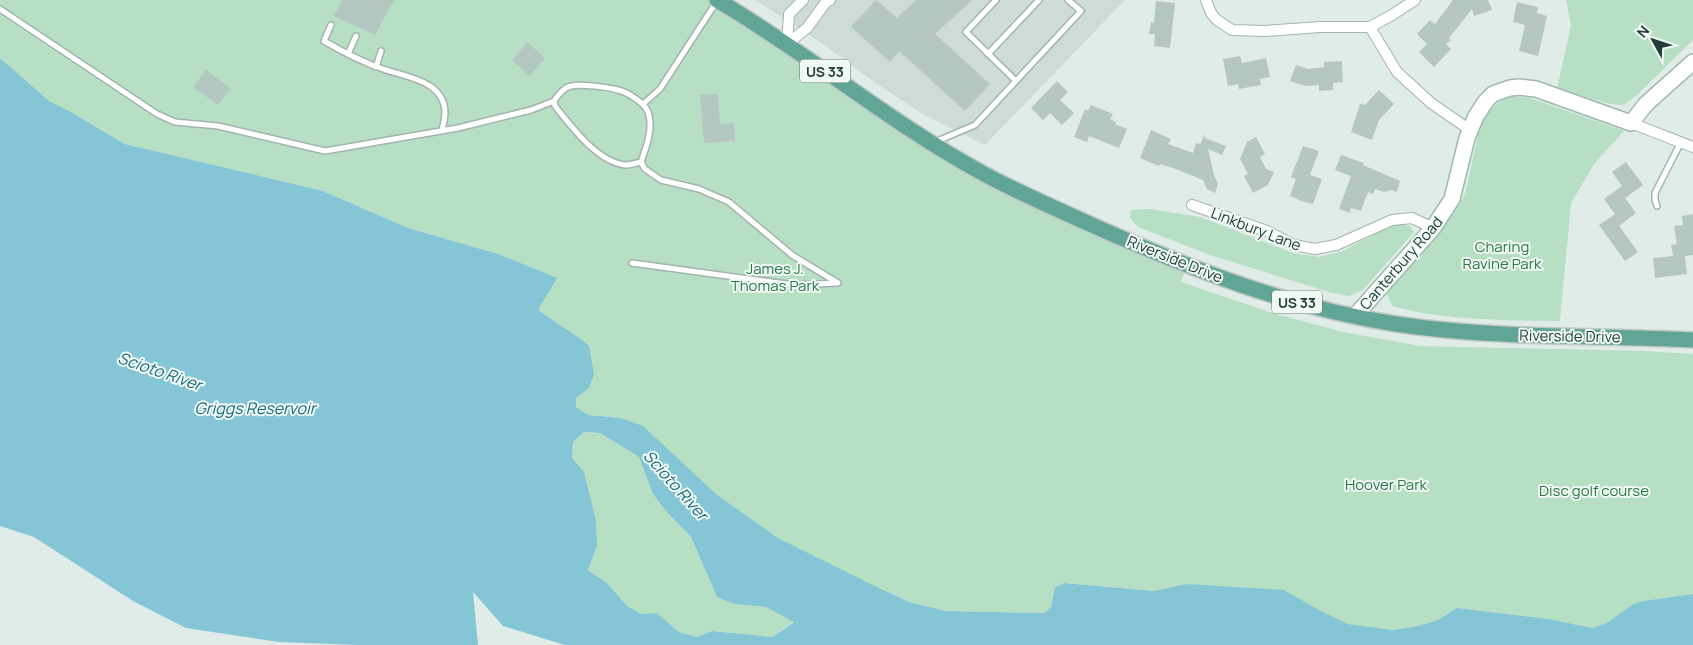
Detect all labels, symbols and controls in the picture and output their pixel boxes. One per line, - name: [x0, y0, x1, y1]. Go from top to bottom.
- north arrow: [1628, 15, 1678, 65]
- text: N: [1632, 21, 1653, 41]
- road number: US 33: [800, 59, 850, 82]
- street label: Linkbury Lane: [1208, 202, 1304, 256]
- street label: Canterbury Road: [1355, 212, 1447, 314]
- street label: Riverside Drive: [1124, 230, 1226, 288]
- park label: Charing Ravine Park: [1462, 236, 1542, 274]
- park label: James J. Thomas Park: [731, 258, 820, 296]
- road number: US 33: [1272, 290, 1322, 314]
- street label: Riverside Drive: [1519, 325, 1621, 347]
- water label: Scioto River: [115, 346, 207, 396]
- water label: Griggs Reservoir: [194, 397, 318, 419]
- water label: Scioto River: [639, 445, 715, 526]
- park label: Hoover Park: [1345, 474, 1428, 495]
- park label: Disc golf course: [1539, 480, 1649, 501]

